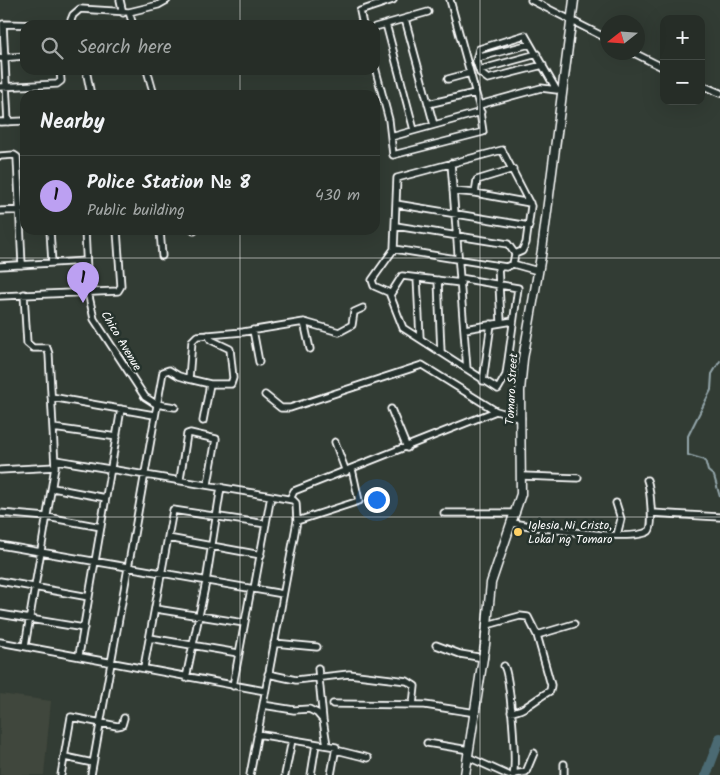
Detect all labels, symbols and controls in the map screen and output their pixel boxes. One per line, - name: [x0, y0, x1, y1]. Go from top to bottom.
- north arrow: [600, 15, 645, 60]
- map controls: [660, 15, 705, 105]
- button: +: [660, 15, 705, 60]
- search box: [20, 20, 380, 75]
- text: Search here: [78, 33, 172, 63]
- icon: search: [38, 34, 66, 62]
- button: −: [660, 60, 705, 105]
- text: Nearby: [40, 106, 105, 139]
- text: Police Station № 8: [87, 168, 250, 198]
- text: 1: [54, 183, 58, 208]
- text: 430 m: [315, 183, 360, 208]
- text: Public building: [87, 198, 185, 223]
- pin: 1: [67, 262, 99, 303]
- street label: Chico Avenue: [95, 307, 147, 375]
- street label: Tomaro Street: [501, 352, 523, 425]
- your location: [364, 487, 390, 513]
- place label: Iglesia Ni Cristo, Lokal ng Tomaro: [528, 516, 612, 549]
- marker: Iglesia Ni Cristo, Lokal ng Tomaro: [512, 526, 524, 538]

